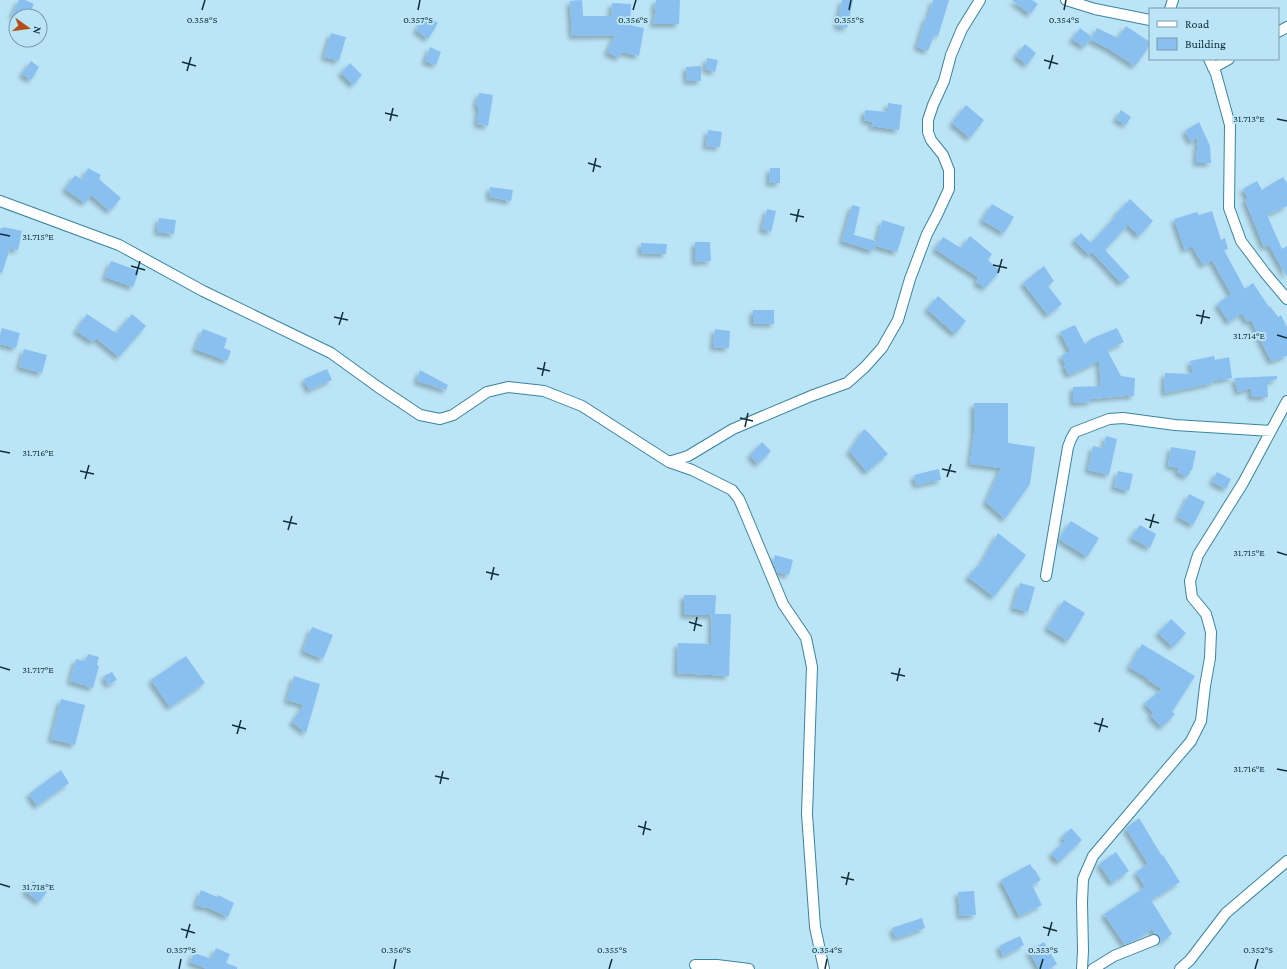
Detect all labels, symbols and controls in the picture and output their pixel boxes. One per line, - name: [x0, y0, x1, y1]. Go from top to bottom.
- north arrow: [8, 8, 48, 48]
- legend: [1149, 8, 1279, 60]
- text: 0.358°S: [187, 14, 218, 25]
- text: 0.357°S: [403, 14, 433, 25]
- text: 0.356°S: [618, 14, 648, 25]
- text: 0.355°S: [834, 14, 864, 25]
- text: 0.354°S: [1049, 14, 1080, 25]
- text: Road: [1185, 17, 1210, 31]
- text: N: [31, 25, 44, 36]
- text: Building: [1185, 37, 1226, 51]
- text: 31.713°E: [1233, 113, 1265, 124]
- text: 31.715°E: [22, 231, 54, 242]
- text: 31.714°E: [1233, 330, 1266, 341]
- text: 31.716°E: [22, 447, 54, 458]
- text: 31.715°E: [1233, 547, 1265, 558]
- text: 31.717°E: [22, 664, 54, 675]
- text: 31.716°E: [1233, 763, 1265, 774]
- text: 31.718°E: [22, 881, 55, 892]
- text: 0.357°S: [166, 944, 196, 955]
- text: 0.356°S: [381, 944, 411, 955]
- text: 0.355°S: [597, 944, 627, 955]
- text: 0.354°S: [812, 944, 843, 955]
- text: 0.353°S: [1028, 944, 1058, 955]
- text: 0.352°S: [1243, 944, 1273, 955]

